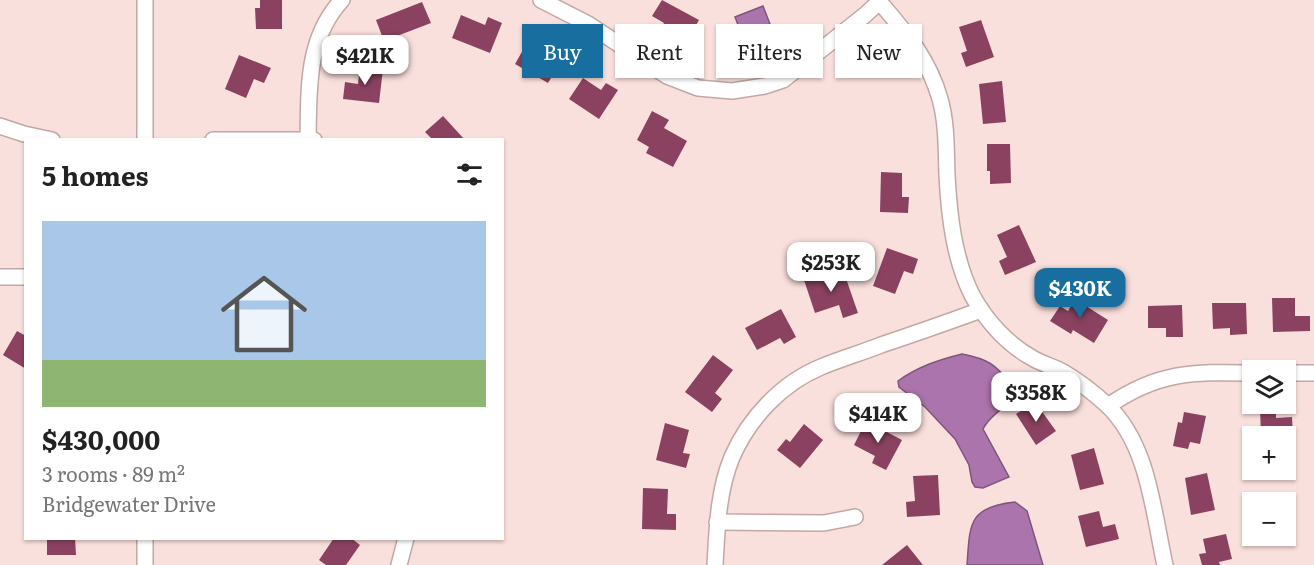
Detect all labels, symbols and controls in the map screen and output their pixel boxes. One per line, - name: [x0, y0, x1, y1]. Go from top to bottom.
- chip: Buy: [522, 24, 603, 78]
- chip: Rent: [615, 24, 704, 78]
- chip: Filters: [716, 24, 823, 78]
- chip: New: [835, 24, 922, 78]
- pin: $421K: [323, 35, 407, 86]
- text: $421K: [336, 39, 394, 69]
- text: 5 homes: [42, 155, 148, 194]
- icon: filters: [453, 158, 486, 191]
- pin: $253K: [789, 242, 873, 293]
- text: $253K: [801, 246, 861, 276]
- icon: home: [210, 260, 318, 368]
- pin: $430K: [1038, 268, 1122, 319]
- text: $430K: [1048, 272, 1112, 302]
- map controls: [1242, 360, 1296, 546]
- button: layers: [1242, 360, 1296, 414]
- pin: $358K: [994, 372, 1078, 423]
- text: $358K: [1005, 376, 1067, 406]
- pin: $414K: [836, 393, 920, 444]
- text: $414K: [848, 397, 908, 427]
- text: $430,000: [42, 419, 160, 458]
- button: +: [1242, 426, 1296, 480]
- text: 3 rooms · 89 m²: [42, 458, 185, 488]
- text: Bridgewater Drive: [42, 488, 216, 518]
- button: −: [1242, 492, 1296, 546]

